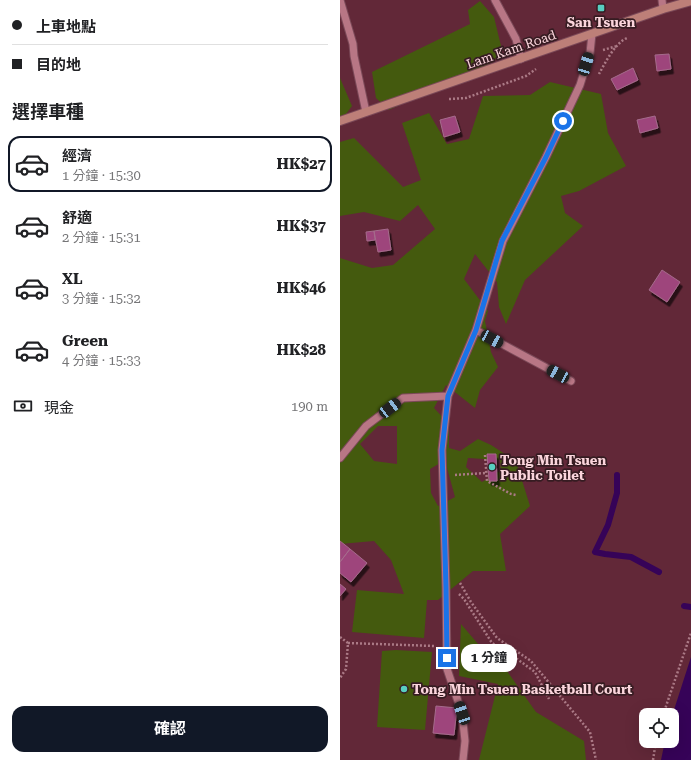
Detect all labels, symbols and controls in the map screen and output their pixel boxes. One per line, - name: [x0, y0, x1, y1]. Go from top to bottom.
- marker: San Tsuen: [596, 3, 606, 13]
- place label: San Tsuen: [567, 15, 635, 30]
- text: 上車地點: [36, 18, 96, 36]
- street label: Lam Kam Road: [464, 27, 559, 72]
- car: [577, 51, 595, 77]
- text: 目的地: [36, 56, 81, 74]
- text: 選擇車種: [12, 101, 84, 122]
- route start: [554, 112, 572, 130]
- icon: car: [14, 146, 50, 182]
- text: 經濟: [62, 147, 92, 165]
- text: HK$27: [277, 155, 326, 173]
- text: 1 分鐘 · 15:30: [62, 168, 141, 183]
- icon: car: [14, 208, 50, 244]
- text: 舒適: [62, 209, 92, 227]
- text: HK$37: [277, 217, 326, 235]
- text: 2 分鐘 · 15:31: [62, 230, 141, 245]
- icon: car: [14, 270, 50, 306]
- text: XL: [62, 270, 83, 288]
- text: HK$46: [277, 279, 326, 297]
- text: 3 分鐘 · 15:32: [62, 291, 141, 306]
- car: [479, 328, 505, 350]
- icon: car: [14, 332, 50, 368]
- text: Green: [62, 332, 108, 350]
- text: HK$28: [277, 341, 326, 359]
- text: 4 分鐘 · 15:33: [62, 353, 141, 368]
- car: [545, 363, 571, 385]
- icon: cash: [12, 395, 34, 417]
- car: [377, 396, 403, 420]
- text: 現金: [44, 399, 74, 417]
- text: 190 m: [291, 399, 328, 414]
- place label: Tong Min Tsuen Public Toilet: [500, 453, 606, 483]
- marker: Tong Min Tsuen Public Toilet: [487, 462, 497, 472]
- callout: 1 分鐘: [461, 644, 517, 672]
- route end: [438, 649, 456, 667]
- text: 1 分鐘: [471, 650, 507, 665]
- place label: Tong Min Tsuen Basketball Court: [412, 682, 633, 697]
- marker: Tong Min Tsuen Basketball Court: [399, 684, 409, 694]
- car: [452, 700, 472, 726]
- button: 確認: [12, 706, 328, 752]
- map controls: [639, 708, 679, 748]
- button: locate: [639, 708, 679, 748]

